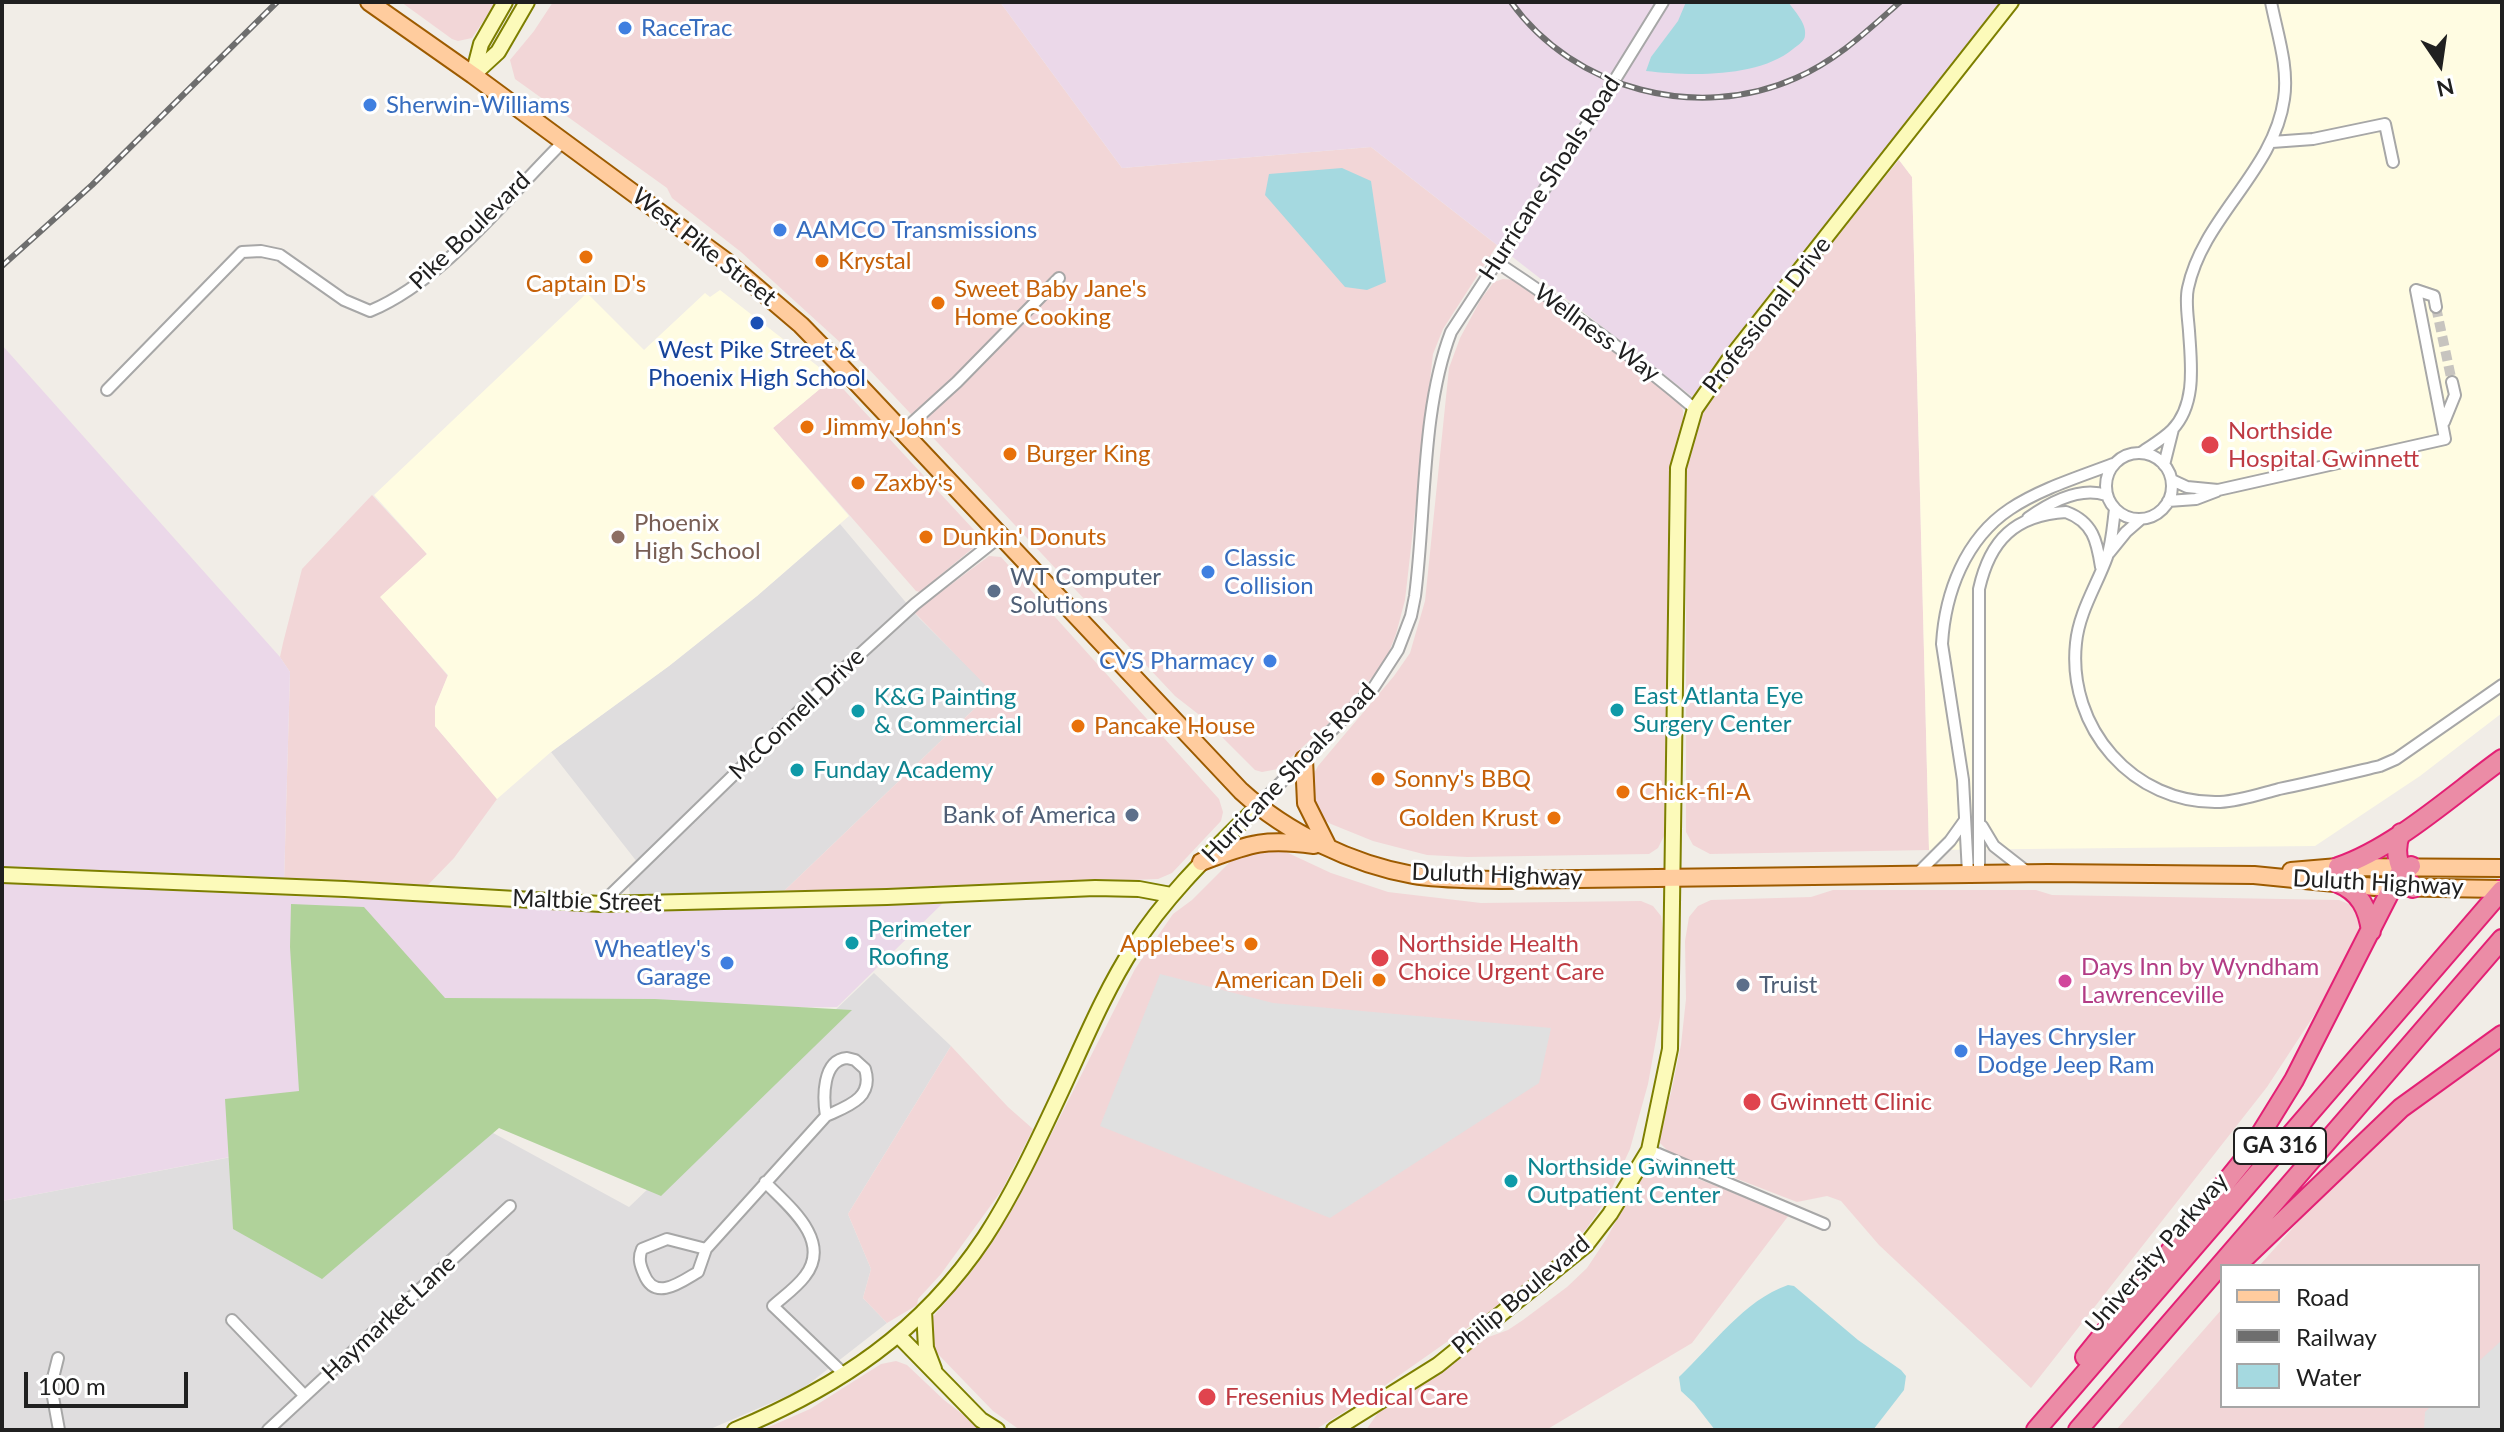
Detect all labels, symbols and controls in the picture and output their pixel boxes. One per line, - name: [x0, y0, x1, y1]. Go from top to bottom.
- place label: RaceTrac: [641, 14, 732, 42]
- marker: RaceTrac: [616, 19, 634, 37]
- north arrow: [2400, 24, 2480, 104]
- street label: Hurricane Shoals Road: [1473, 71, 1627, 285]
- text: N: [2434, 73, 2457, 103]
- place label: Sherwin-Williams: [386, 91, 570, 119]
- marker: Sherwin-Williams: [361, 96, 379, 114]
- street label: Pike Boulevard: [404, 166, 536, 296]
- street label: West Pike Street: [626, 182, 782, 312]
- place label: AAMCO Transmissions: [796, 216, 1037, 244]
- marker: AAMCO Transmissions: [771, 221, 789, 239]
- street label: Professional Drive: [1697, 231, 1837, 399]
- place label: Krystal: [838, 247, 911, 275]
- marker: Captain D's: [577, 248, 595, 266]
- marker: Krystal: [813, 252, 831, 270]
- place label: Captain D's: [526, 270, 646, 298]
- place label: Sweet Baby Jane's Home Cooking: [954, 275, 1147, 331]
- street label: Wellness Way: [1529, 278, 1665, 388]
- marker: Sweet Baby Jane's Home Cooking: [929, 294, 947, 312]
- marker: West Pike Street & Phoenix High School: [748, 314, 766, 332]
- place label: West Pike Street & Phoenix High School: [648, 336, 866, 392]
- place label: Jimmy John's: [823, 413, 961, 441]
- place label: Northside Hospital Gwinnett: [2228, 417, 2419, 473]
- marker: Jimmy John's: [798, 418, 816, 436]
- marker: Northside Hospital Gwinnett: [2199, 434, 2221, 456]
- place label: Burger King: [1026, 440, 1150, 468]
- marker: Burger King: [1001, 445, 1019, 463]
- place label: Zaxby's: [874, 469, 953, 497]
- marker: Zaxby's: [849, 474, 867, 492]
- place label: Phoenix High School: [634, 509, 761, 565]
- place label: Dunkin' Donuts: [942, 523, 1106, 551]
- marker: Phoenix High School: [609, 528, 627, 546]
- marker: Dunkin' Donuts: [917, 528, 935, 546]
- place label: Classic Collision: [1224, 544, 1314, 600]
- place label: WT Computer Solutions: [1010, 563, 1161, 619]
- marker: Classic Collision: [1199, 563, 1217, 581]
- marker: WT Computer Solutions: [985, 582, 1003, 600]
- street label: McConnell Drive: [723, 642, 871, 786]
- place label: CVS Pharmacy: [1099, 647, 1254, 675]
- marker: CVS Pharmacy: [1261, 652, 1279, 670]
- street label: Hurricane Shoals Road: [1196, 678, 1382, 868]
- place label: East Atlanta Eye Surgery Center: [1633, 682, 1803, 738]
- place label: K&G Painting & Commercial: [874, 683, 1022, 739]
- marker: East Atlanta Eye Surgery Center: [1608, 701, 1626, 719]
- marker: K&G Painting & Commercial: [849, 702, 867, 720]
- place label: Pancake House: [1094, 712, 1255, 740]
- marker: Pancake House: [1069, 717, 1087, 735]
- place label: Funday Academy: [813, 756, 993, 784]
- marker: Funday Academy: [788, 761, 806, 779]
- place label: Sonny's BBQ: [1394, 765, 1531, 793]
- marker: Sonny's BBQ: [1369, 770, 1387, 788]
- place label: Chick-fil-A: [1639, 778, 1751, 806]
- marker: Chick-fil-A: [1614, 783, 1632, 801]
- place label: Bank of America: [943, 801, 1116, 829]
- place label: Golden Krust: [1399, 804, 1538, 832]
- marker: Bank of America: [1123, 806, 1141, 824]
- marker: Golden Krust: [1545, 809, 1563, 827]
- street label: Duluth Highway: [1411, 858, 1583, 892]
- street label: Duluth Highway: [2292, 864, 2464, 902]
- street label: Maltbie Street: [512, 884, 662, 918]
- place label: Perimeter Roofing: [868, 915, 971, 971]
- place label: Applebee's: [1120, 930, 1235, 958]
- place label: Northside Health Choice Urgent Care: [1398, 930, 1604, 986]
- marker: Perimeter Roofing: [843, 934, 861, 952]
- place label: Wheatley's Garage: [594, 935, 711, 991]
- marker: Applebee's: [1242, 935, 1260, 953]
- marker: Northside Health Choice Urgent Care: [1369, 947, 1391, 969]
- place label: Days Inn by Wyndham Lawrenceville: [2081, 953, 2319, 1009]
- marker: Wheatley's Garage: [718, 954, 736, 972]
- place label: American Deli: [1215, 966, 1363, 994]
- marker: American Deli: [1370, 971, 1388, 989]
- place label: Truist: [1759, 971, 1817, 999]
- marker: Days Inn by Wyndham Lawrenceville: [2056, 972, 2074, 990]
- marker: Truist: [1734, 976, 1752, 994]
- place label: Hayes Chrysler Dodge Jeep Ram: [1977, 1023, 2154, 1079]
- marker: Hayes Chrysler Dodge Jeep Ram: [1952, 1042, 1970, 1060]
- place label: Gwinnett Clinic: [1770, 1088, 1932, 1116]
- marker: Gwinnett Clinic: [1741, 1091, 1763, 1113]
- road number: GA 316: [2234, 1128, 2326, 1164]
- place label: Northside Gwinnett Outpatient Center: [1527, 1153, 1735, 1209]
- street label: University Parkway: [2080, 1167, 2234, 1339]
- marker: Northside Gwinnett Outpatient Center: [1502, 1172, 1520, 1190]
- street label: Philip Boulevard: [1446, 1229, 1596, 1361]
- street label: Haymarket Lane: [316, 1249, 462, 1387]
- legend: [2220, 1264, 2480, 1408]
- text: Road: [2296, 1282, 2349, 1311]
- text: Railway: [2296, 1322, 2377, 1351]
- scale bar: [28, 1356, 192, 1406]
- text: Water: [2296, 1362, 2361, 1391]
- text: 100 m: [38, 1371, 106, 1400]
- place label: Fresenius Medical Care: [1225, 1383, 1468, 1411]
- marker: Fresenius Medical Care: [1196, 1386, 1218, 1408]

